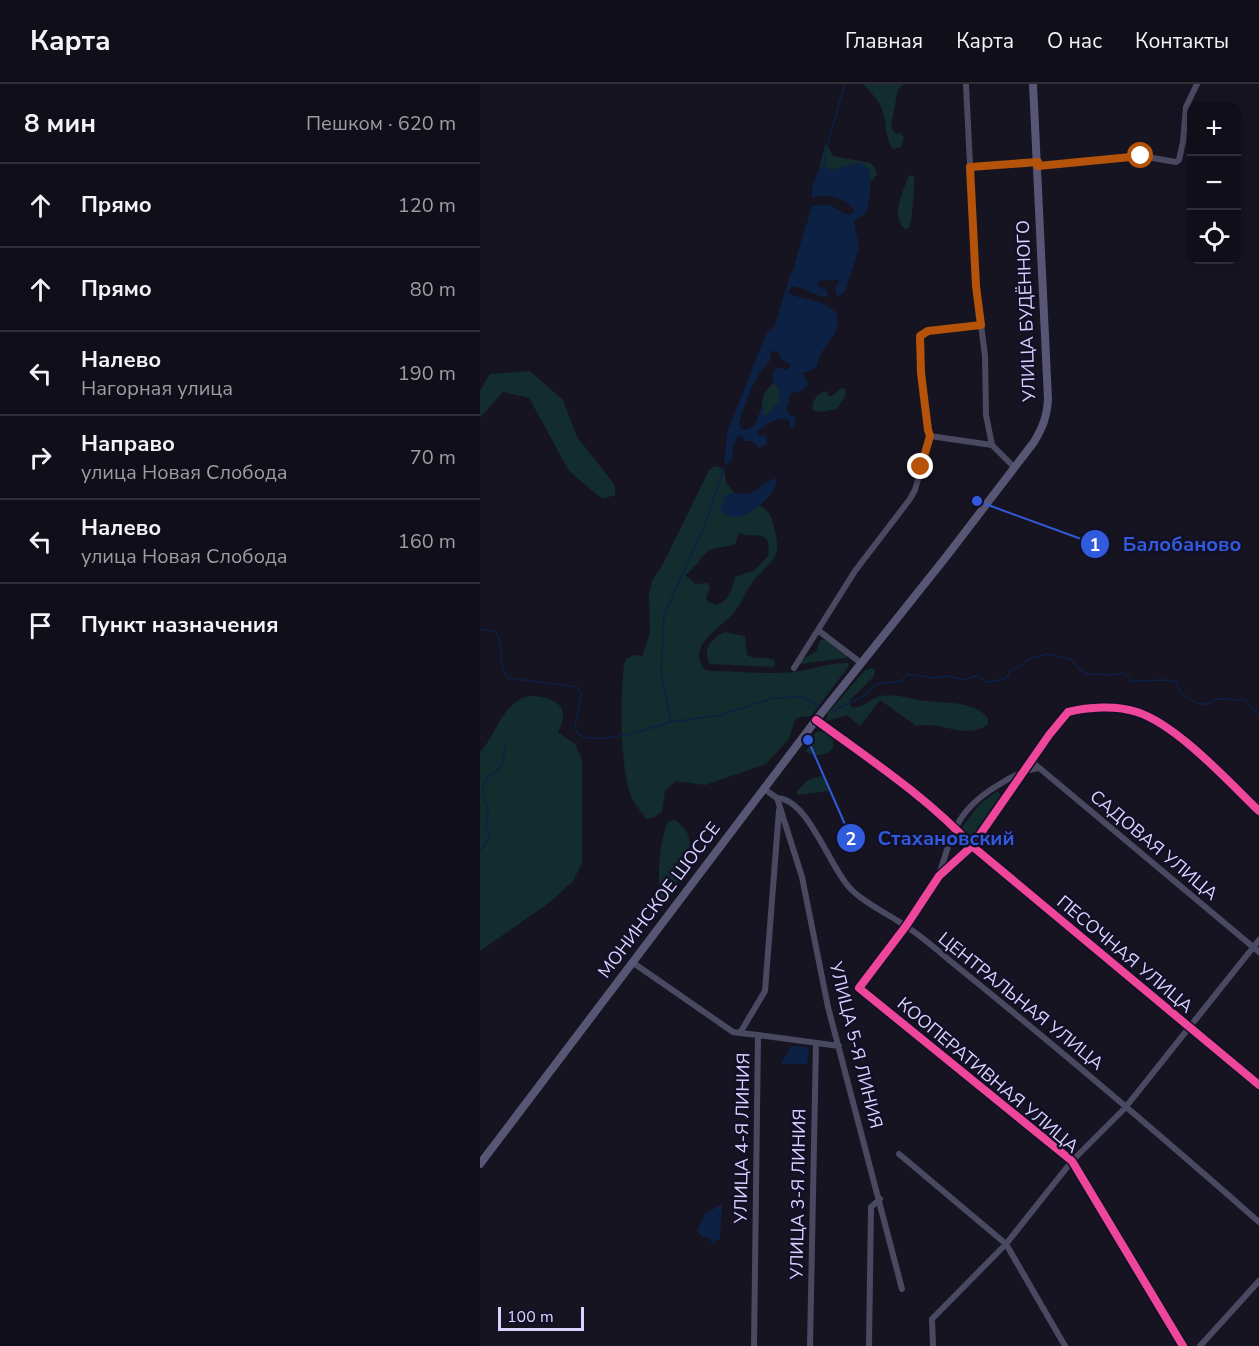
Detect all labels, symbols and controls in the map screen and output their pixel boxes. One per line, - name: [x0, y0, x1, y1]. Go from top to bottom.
- text: Карта: [30, 22, 111, 60]
- text: Главная: [845, 27, 923, 55]
- text: Карта: [956, 27, 1014, 55]
- text: О нас: [1047, 27, 1102, 55]
- text: Контакты: [1135, 27, 1229, 55]
- map controls: [1187, 102, 1241, 264]
- button: +: [1187, 102, 1241, 156]
- text: 8 мин: [24, 106, 96, 141]
- text: Пешком · 620 m: [306, 110, 456, 137]
- route start: [1127, 142, 1153, 168]
- button: −: [1187, 156, 1241, 210]
- icon: ahead: [24, 189, 57, 222]
- text: Прямо: [81, 190, 152, 220]
- text: 120 m: [398, 192, 456, 219]
- button: locate: [1187, 210, 1241, 264]
- street label: УЛИЦА БУДЁННОГО: [1011, 220, 1041, 403]
- icon: ahead: [24, 273, 57, 306]
- text: Прямо: [81, 274, 152, 304]
- text: 80 m: [410, 276, 456, 303]
- text: Налево: [81, 345, 161, 375]
- icon: left: [24, 357, 57, 390]
- text: 190 m: [398, 360, 456, 387]
- text: Нагорная улица: [81, 375, 233, 402]
- text: Направо: [81, 429, 175, 459]
- icon: right: [24, 441, 57, 474]
- text: 70 m: [410, 444, 456, 471]
- route end: [907, 453, 933, 479]
- text: улица Новая Слобода: [81, 459, 288, 486]
- text: Налево: [81, 513, 161, 543]
- icon: left: [24, 525, 57, 558]
- callout: Балобаново: [1080, 525, 1253, 563]
- text: 160 m: [398, 528, 456, 555]
- text: Балобаново: [1123, 531, 1241, 558]
- text: 1: [1090, 533, 1100, 557]
- text: улица Новая Слобода: [81, 543, 288, 570]
- icon: arrive: [24, 609, 57, 642]
- text: Пункт назначения: [81, 610, 279, 640]
- street label: САДОВАЯ УЛИЦА: [1085, 784, 1223, 906]
- street label: МОНИНСКОЕ ШОССЕ: [592, 817, 726, 983]
- callout: Стахановский: [836, 819, 1027, 857]
- text: Стахановский: [878, 825, 1014, 852]
- text: 2: [846, 827, 856, 851]
- street label: ПЕСОЧНАЯ УЛИЦА: [1052, 890, 1198, 1018]
- street label: ЦЕНТРАЛЬНАЯ УЛИЦА: [933, 927, 1109, 1075]
- street label: УЛИЦА 5-Я ЛИНИЯ: [823, 958, 888, 1131]
- street label: КООПЕРАТИВНАЯ УЛИЦА: [892, 992, 1084, 1158]
- street label: УЛИЦА 4-Я ЛИНИЯ: [728, 1052, 755, 1225]
- street label: УЛИЦА 3-Я ЛИНИЯ: [784, 1108, 811, 1281]
- scale bar: [498, 1304, 584, 1332]
- text: 100 m: [507, 1306, 554, 1328]

